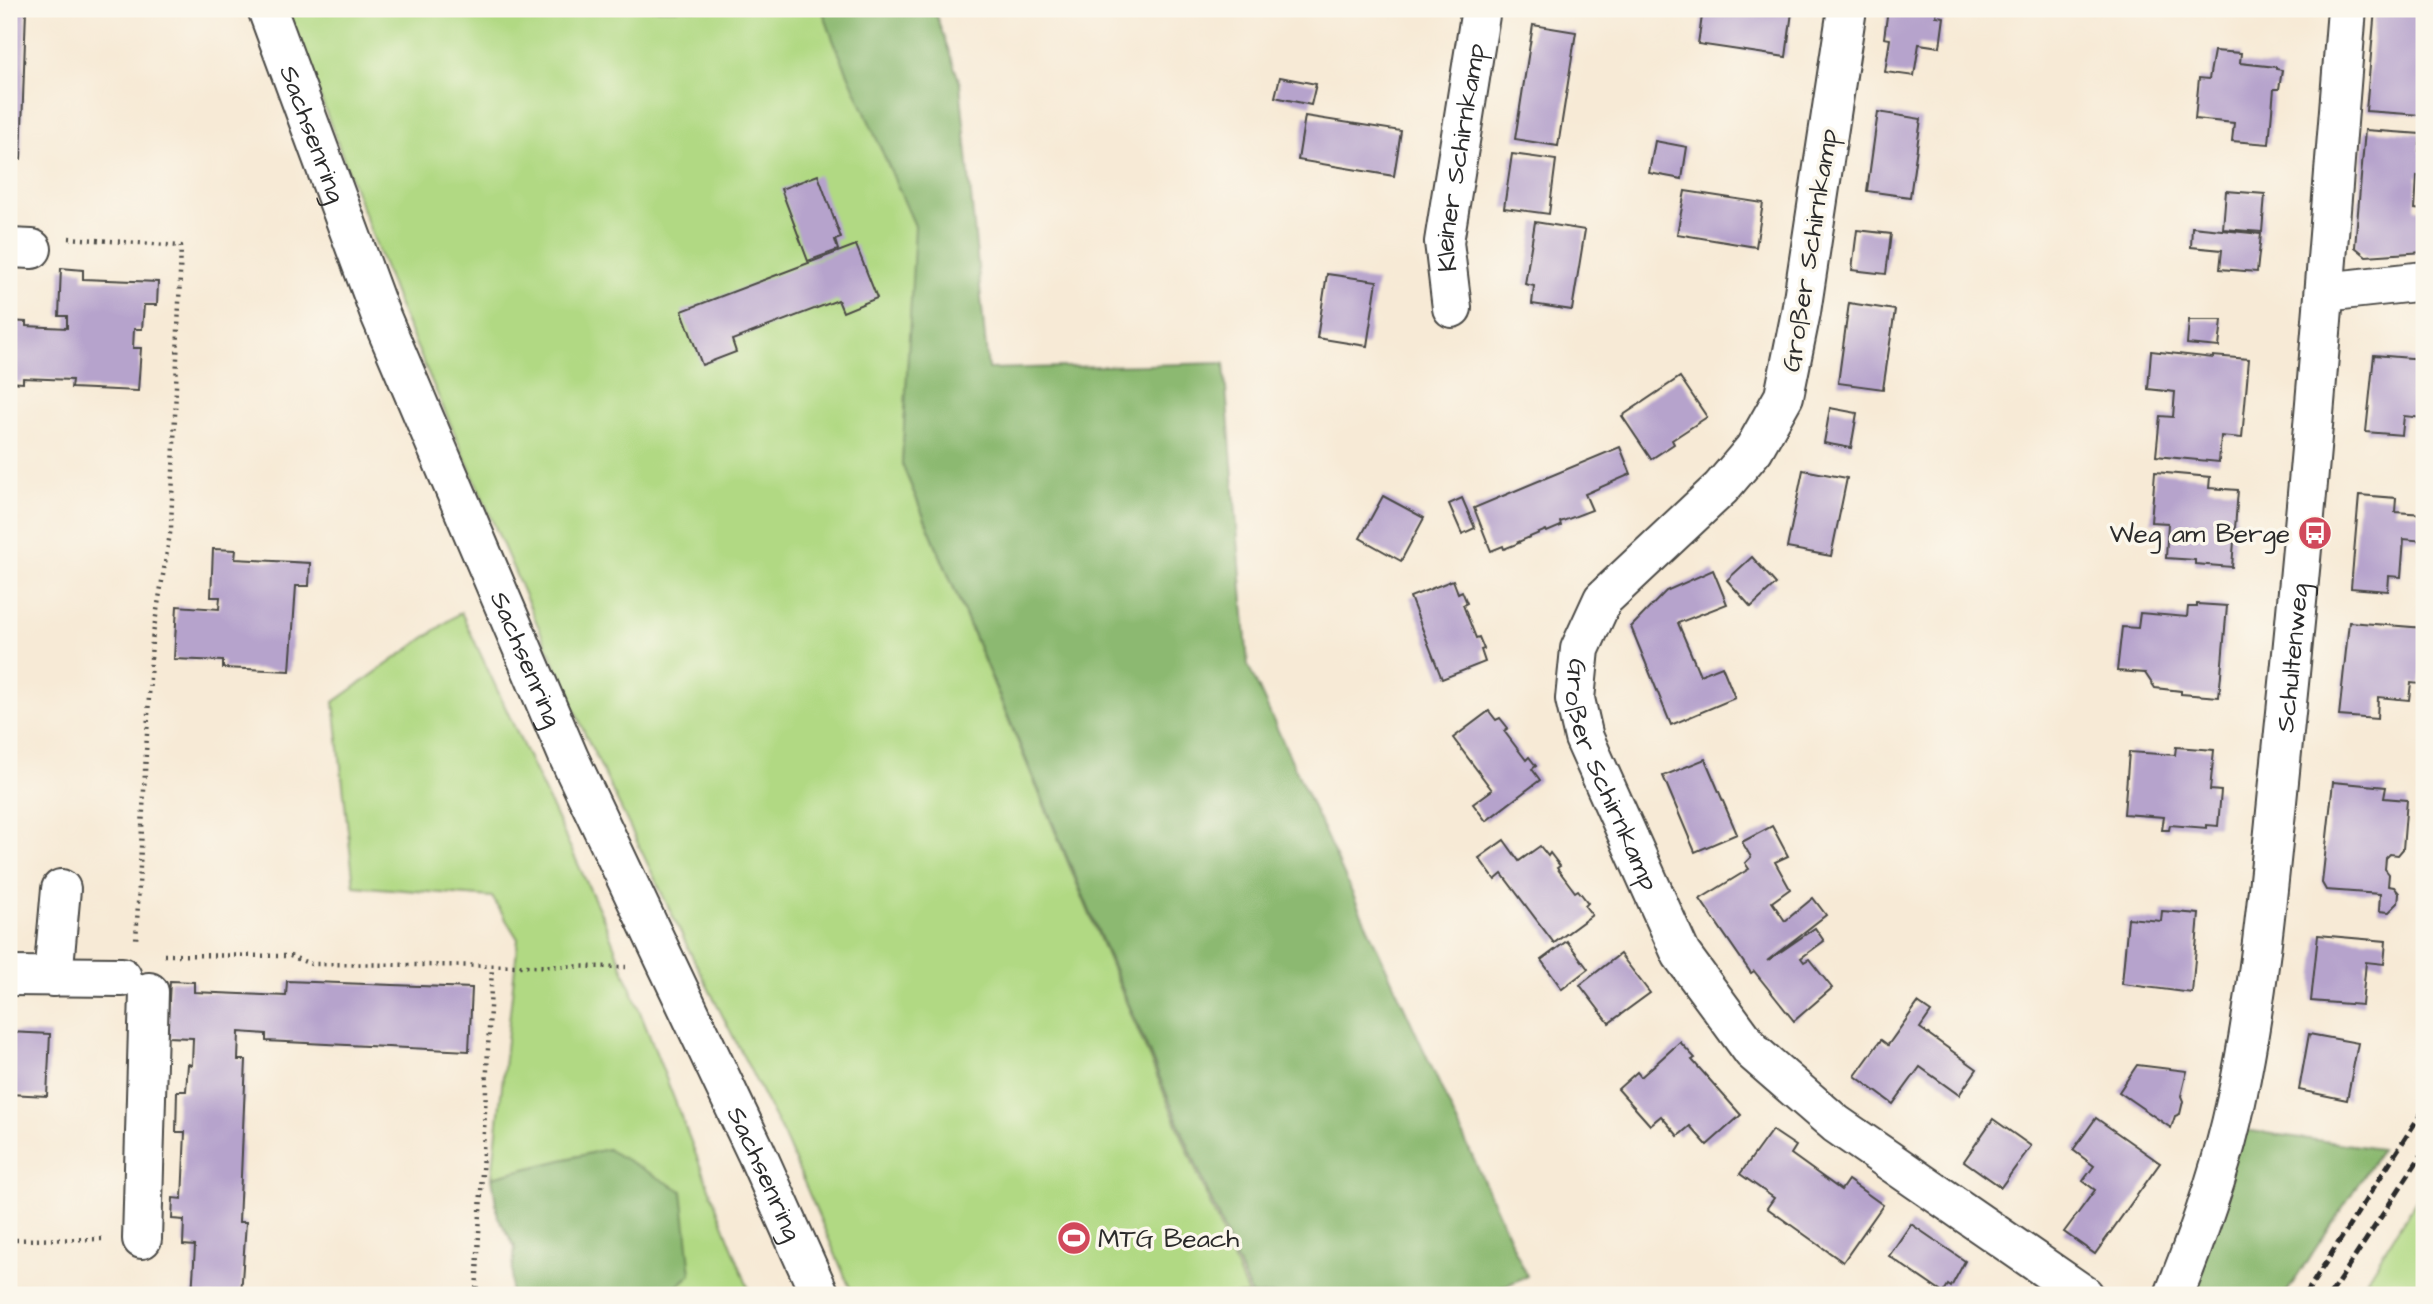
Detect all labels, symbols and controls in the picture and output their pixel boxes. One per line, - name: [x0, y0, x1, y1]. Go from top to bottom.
- street label: Kleiner Schirnkamp: [1427, 41, 1494, 274]
- street label: Sachsenring: [270, 60, 354, 209]
- street label: Großer Schirnkamp: [1773, 126, 1847, 374]
- bus stop icon: Weg am Berge: [2296, 514, 2334, 552]
- place label: Weg am Berge: [2109, 516, 2290, 554]
- street label: Schultenweg: [2267, 582, 2320, 734]
- street label: Sachsenring: [481, 586, 571, 733]
- street label: Großer Schirnkamp: [1555, 657, 1667, 897]
- street label: Sachsenring: [718, 1100, 810, 1247]
- sports icon: MTG Beach: [1055, 1219, 1093, 1257]
- place label: MTG Beach: [1098, 1221, 1239, 1257]

